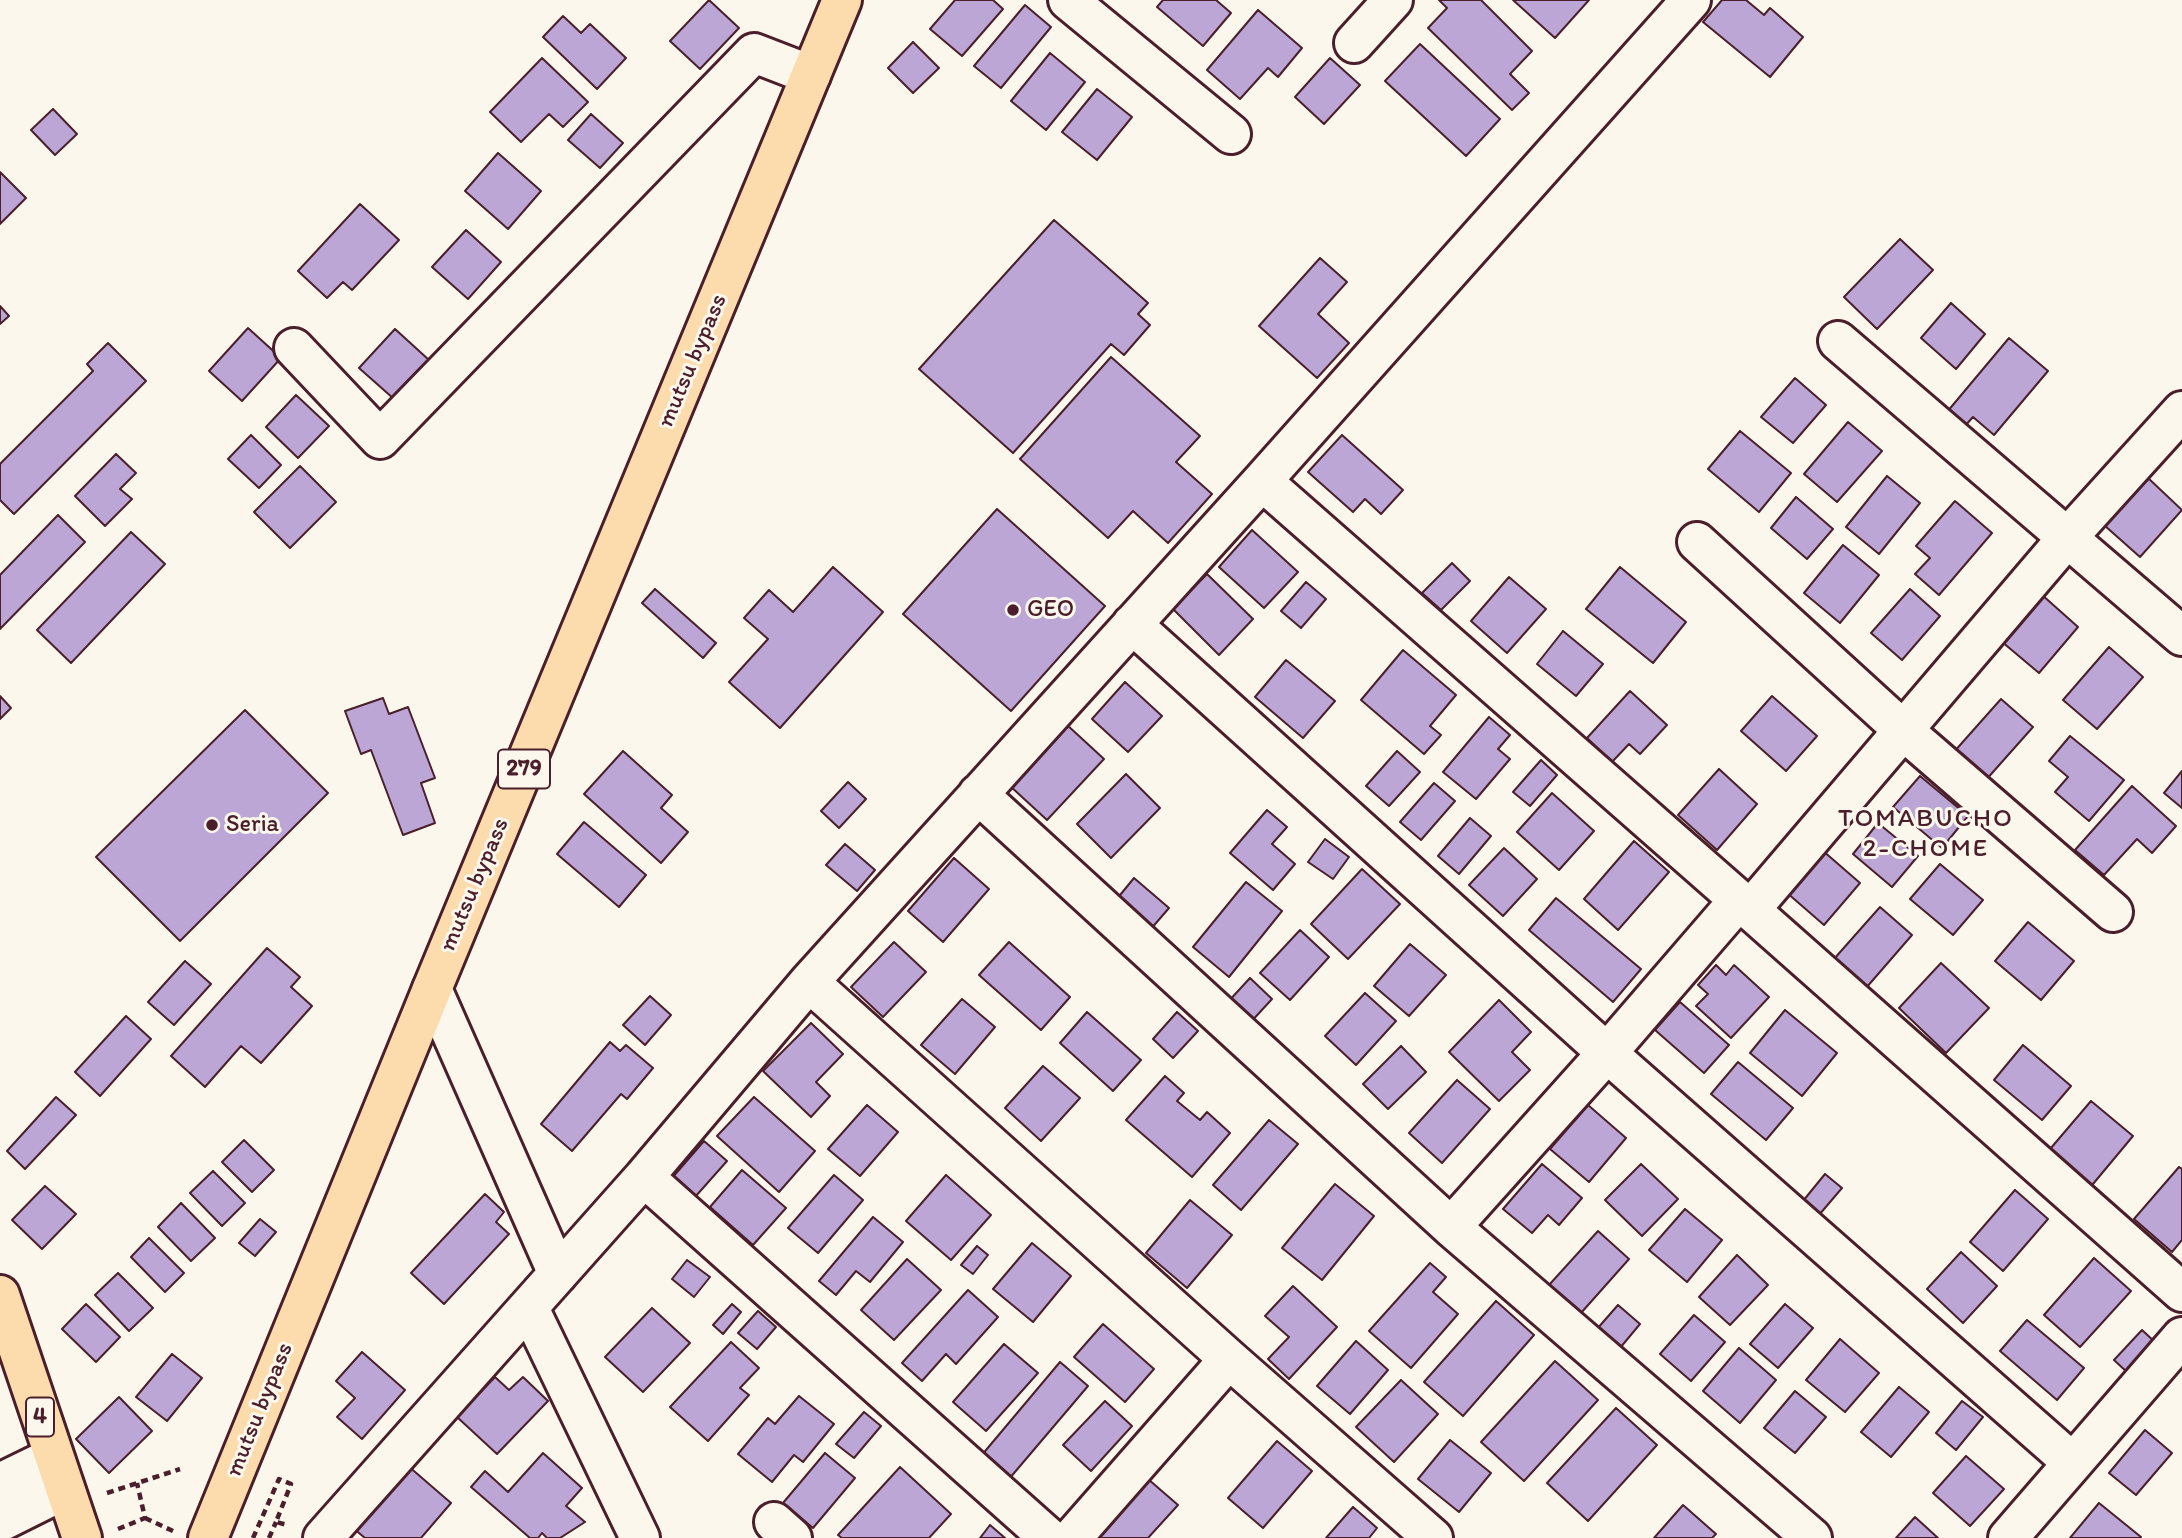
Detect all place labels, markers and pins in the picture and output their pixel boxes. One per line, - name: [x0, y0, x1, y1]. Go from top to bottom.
- place label: GEO: [1027, 596, 1074, 624]
- marker: GEO: [1005, 602, 1021, 618]
- place label: Seria: [226, 811, 279, 839]
- marker: Seria: [204, 817, 220, 833]

